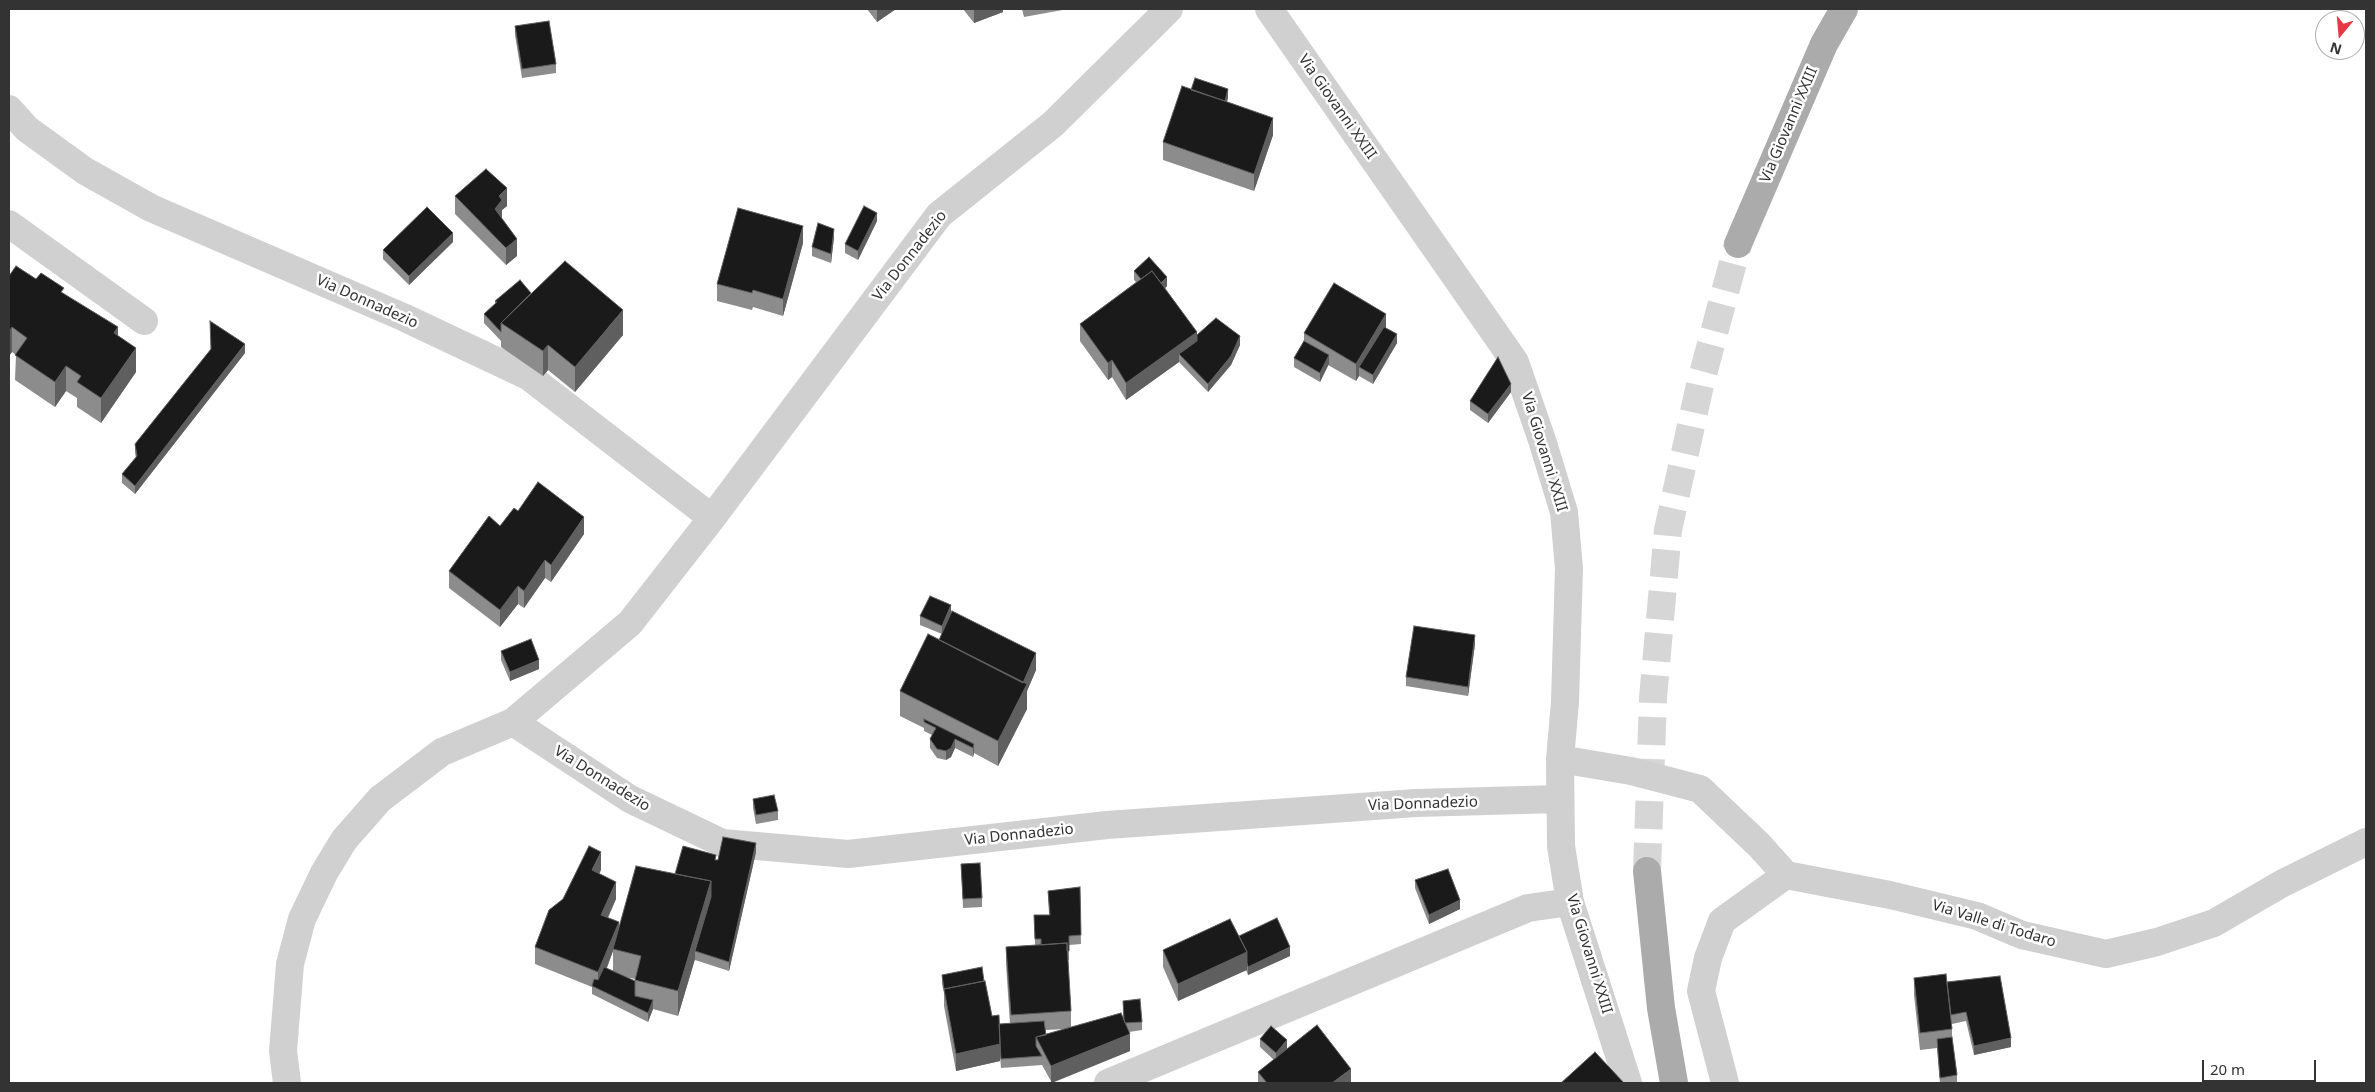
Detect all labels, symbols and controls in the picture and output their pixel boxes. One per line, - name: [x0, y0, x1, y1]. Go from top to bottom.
- north arrow: [2315, 10, 2365, 60]
- text: N: [2328, 38, 2344, 60]
- street label: Via Giovanni XXIII: [1294, 51, 1380, 163]
- street label: Via Giovanni XXIII: [1757, 64, 1821, 186]
- street label: Via Donnadezio: [869, 207, 951, 305]
- street label: Via Donnadezio: [313, 271, 421, 333]
- street label: Via Giovanni XXIII: [1517, 390, 1571, 514]
- street label: Via Donnadezio: [551, 742, 653, 816]
- street label: Via Donnadezio: [1368, 793, 1478, 815]
- street label: Via Donnadezio: [964, 820, 1074, 850]
- street label: Via Giovanni XXIII: [1562, 892, 1616, 1016]
- street label: Via Valle di Todaro: [1930, 897, 2058, 951]
- scale bar: [2205, 1050, 2319, 1082]
- text: 20 m: [2210, 1059, 2245, 1079]

